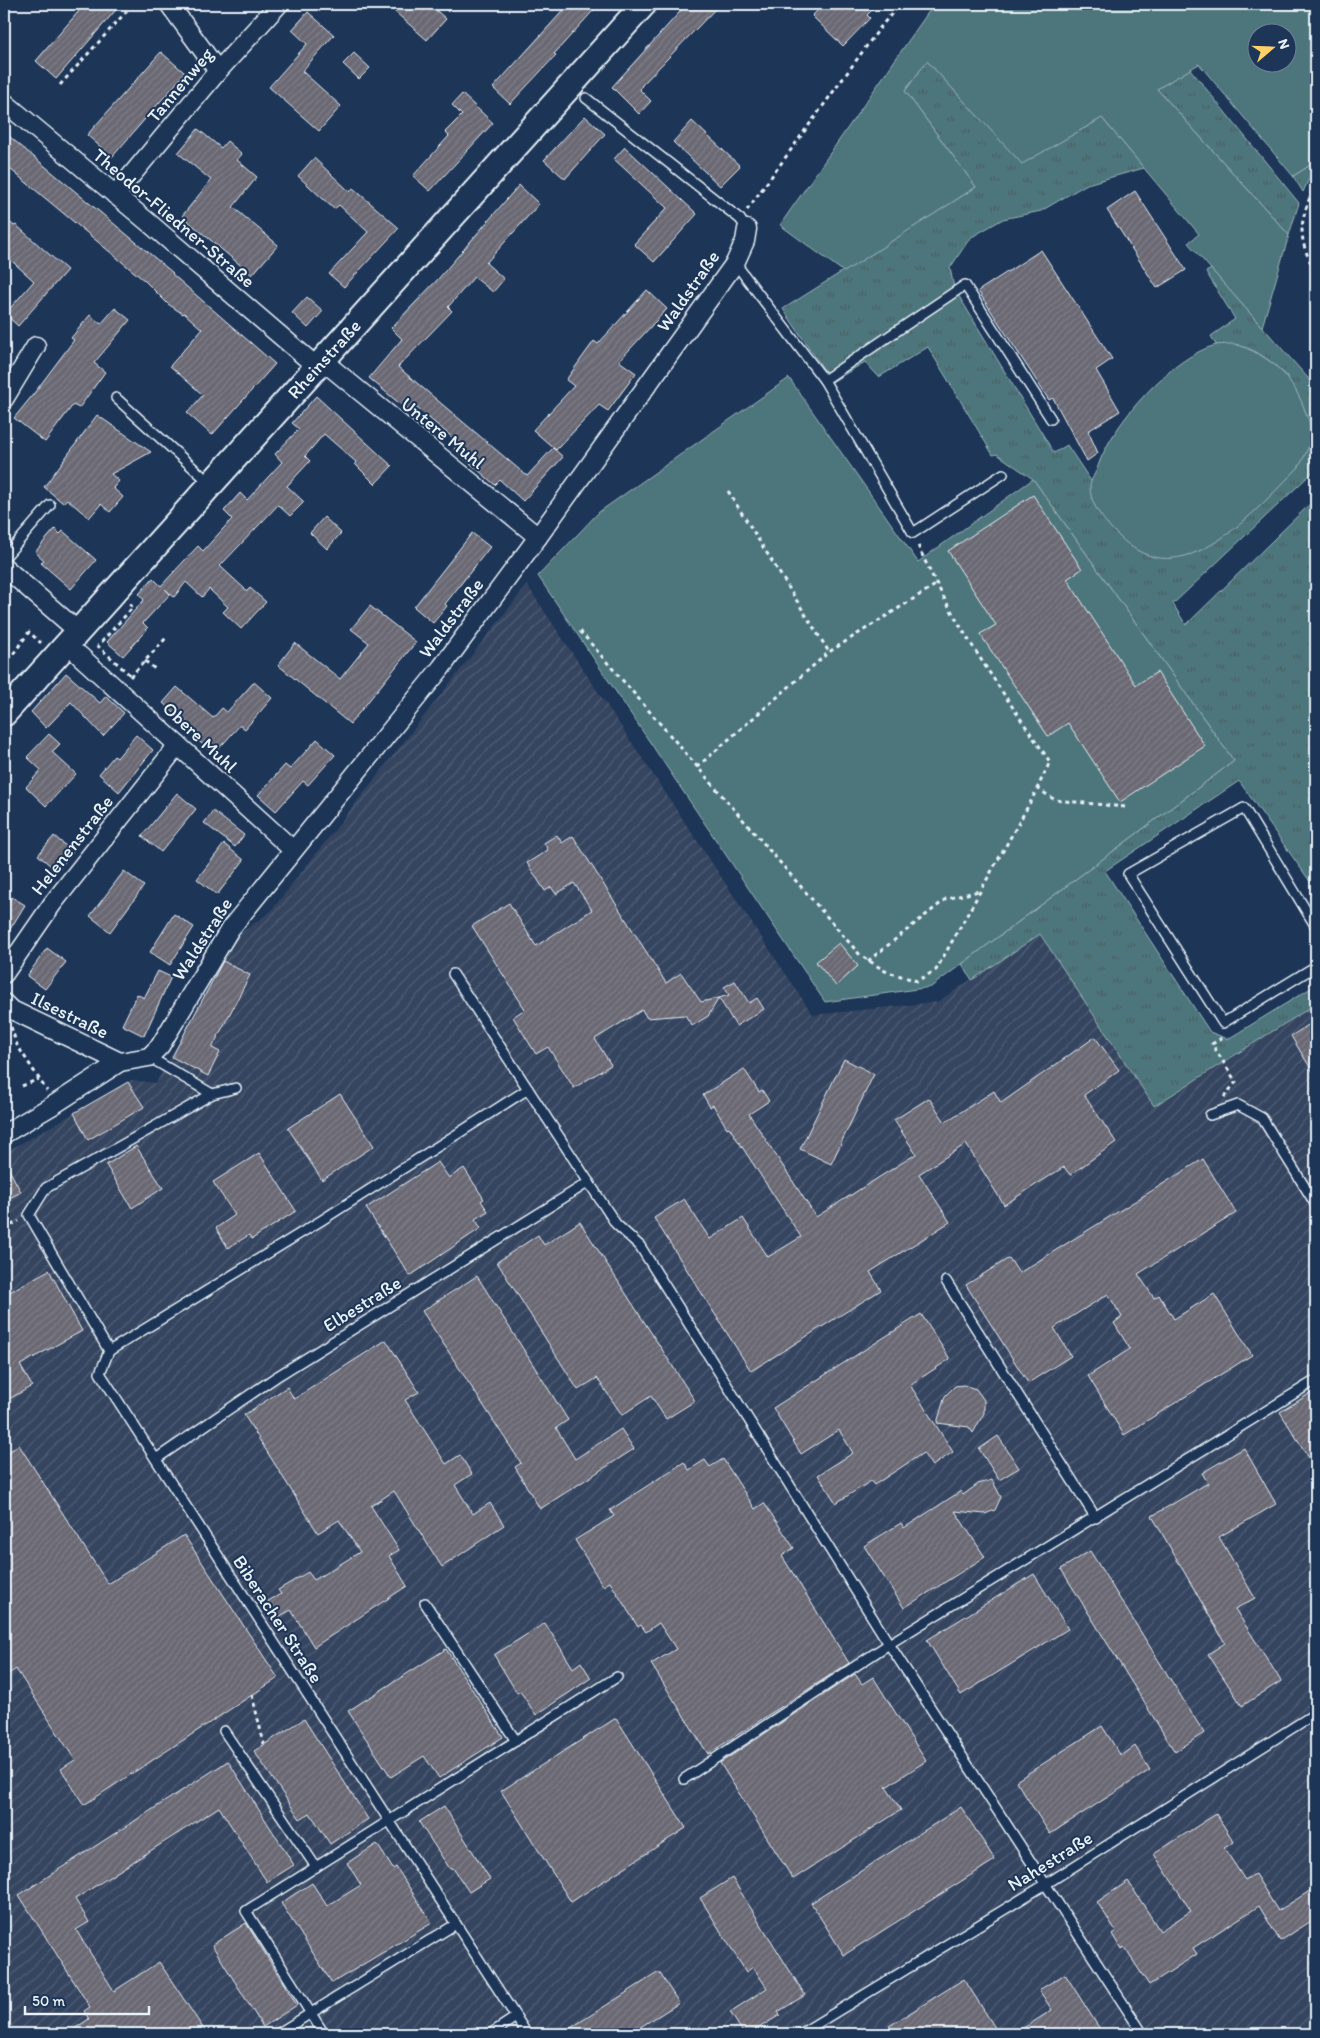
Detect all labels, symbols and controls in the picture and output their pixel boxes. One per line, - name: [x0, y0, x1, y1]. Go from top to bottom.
- north arrow: [1248, 22, 1298, 72]
- text: N: [1274, 37, 1293, 51]
- street label: Tannenweg: [142, 42, 218, 127]
- street label: Theodor-Fliedner-Straße: [88, 143, 260, 293]
- street label: Waldstraße: [652, 246, 724, 336]
- street label: Rheinstraße: [282, 314, 366, 404]
- street label: Untere Muhl: [396, 392, 490, 474]
- street label: Waldstraße: [414, 574, 488, 662]
- street label: Obere Muhl: [158, 696, 243, 778]
- street label: Helenenstraße: [26, 790, 118, 900]
- street label: Waldstraße: [167, 893, 237, 985]
- street label: Ilsestraße: [28, 986, 112, 1044]
- street label: Elbestraße: [319, 1271, 405, 1337]
- street label: Biberacher Straße: [228, 1551, 328, 1687]
- street label: Nahestraße: [1003, 1826, 1097, 1896]
- scale bar: [25, 1983, 149, 2015]
- text: 50 m: [32, 1992, 65, 2010]

